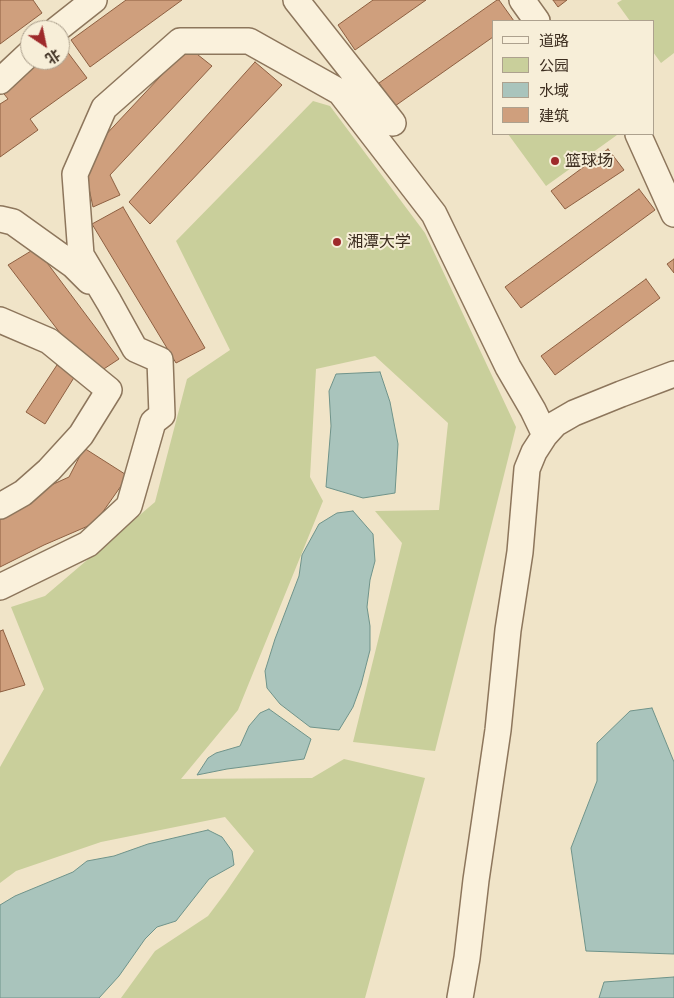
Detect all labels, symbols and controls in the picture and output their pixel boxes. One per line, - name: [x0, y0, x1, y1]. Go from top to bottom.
- north arrow: [20, 20, 70, 70]
- legend: [492, 20, 654, 135]
- text: 道路: [539, 31, 569, 50]
- text: 北: [42, 45, 64, 68]
- text: 公园: [539, 56, 569, 75]
- text: 水域: [539, 81, 569, 100]
- text: 建筑: [539, 106, 569, 125]
- place label: 篮球场: [565, 151, 613, 171]
- marker: 篮球场: [549, 155, 561, 167]
- place label: 湘潭大学: [347, 232, 411, 252]
- marker: 湘潭大学: [331, 236, 343, 248]

